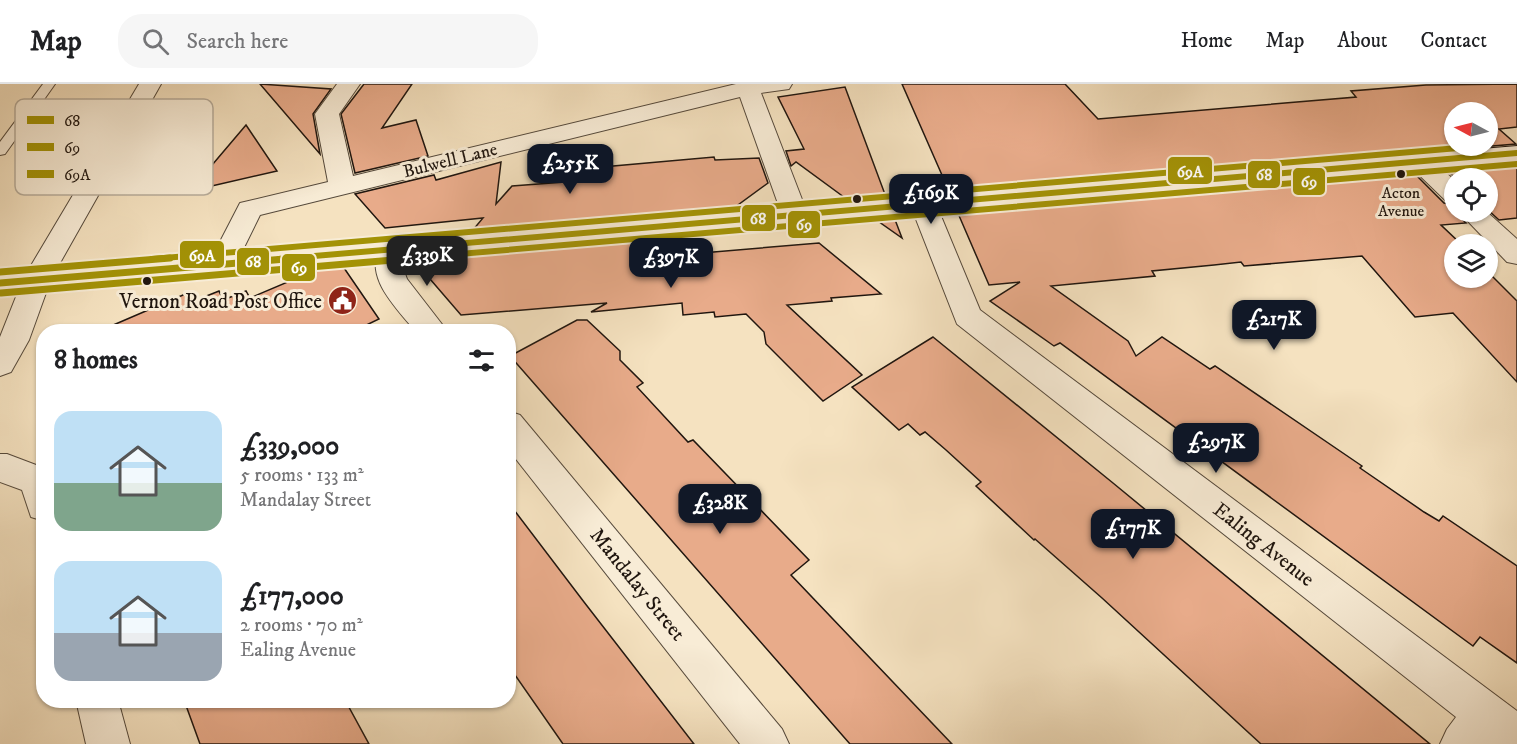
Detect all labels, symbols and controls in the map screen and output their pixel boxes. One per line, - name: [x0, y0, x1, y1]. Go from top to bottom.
- search box: [118, 14, 538, 68]
- text: Map: [30, 24, 82, 59]
- icon: search: [139, 25, 172, 58]
- text: Search here: [187, 28, 288, 55]
- text: Home: [1181, 28, 1233, 54]
- text: Map: [1266, 28, 1304, 54]
- text: About: [1337, 28, 1388, 54]
- text: Contact: [1421, 28, 1487, 54]
- legend: [15, 99, 213, 195]
- north arrow: [1444, 102, 1498, 156]
- map controls: [1444, 102, 1498, 288]
- text: 68: [64, 111, 80, 131]
- text: 69: [64, 138, 80, 158]
- street label: Bulwell Lane: [401, 139, 500, 183]
- pin: £255K: [528, 144, 612, 195]
- text: £255K: [541, 151, 599, 176]
- line badge: 69A: [1167, 156, 1213, 185]
- line badge: 68: [1247, 160, 1281, 189]
- text: 69A: [1177, 162, 1204, 182]
- text: 69A: [64, 165, 91, 185]
- text: 68: [1256, 165, 1272, 185]
- line badge: 69: [1292, 167, 1326, 196]
- marker: Acton Avenue: [1395, 168, 1407, 180]
- button: locate: [1444, 168, 1498, 222]
- text: 69: [1301, 172, 1317, 192]
- pin: £169K: [889, 174, 973, 225]
- text: £169K: [903, 181, 959, 206]
- place label: Acton Avenue: [1378, 183, 1424, 221]
- unlabelled marker: [851, 193, 863, 205]
- line badge: 68: [741, 204, 776, 232]
- text: 68: [750, 209, 766, 229]
- line badge: 69: [787, 210, 821, 239]
- text: 69: [796, 215, 812, 235]
- button: layers: [1444, 234, 1498, 288]
- pin: £339K: [385, 236, 469, 287]
- pin: £397K: [629, 238, 713, 289]
- line badge: 69A: [179, 240, 225, 269]
- text: £339K: [401, 243, 453, 268]
- text: £397K: [643, 245, 699, 270]
- text: 69A: [189, 246, 216, 266]
- line badge: 68: [236, 247, 270, 276]
- text: 68: [245, 252, 261, 272]
- line badge: 69: [281, 253, 316, 282]
- text: 69: [291, 258, 307, 278]
- unlabelled marker: [141, 275, 153, 287]
- public building icon: Vernon Road Post Office: [327, 285, 359, 317]
- place label: Vernon Road Post Office: [118, 289, 322, 315]
- pin: £217K: [1232, 300, 1316, 351]
- text: £217K: [1246, 307, 1302, 332]
- text: 8 homes: [54, 344, 138, 377]
- icon: filters: [465, 344, 498, 377]
- pin: £297K: [1174, 423, 1258, 474]
- text: £339,000: [240, 430, 339, 463]
- text: £297K: [1187, 430, 1245, 455]
- icon: home: [102, 435, 174, 507]
- text: 5 rooms · 133 m²: [240, 463, 364, 488]
- pin: £328K: [678, 484, 762, 535]
- text: Mandalay Street: [240, 488, 371, 513]
- text: £328K: [692, 491, 748, 516]
- street label: Ealing Avenue: [1207, 497, 1320, 593]
- pin: £177K: [1091, 509, 1175, 560]
- text: £177K: [1105, 516, 1161, 541]
- street label: Mandalay Street: [584, 523, 691, 647]
- text: £177,000: [240, 580, 344, 613]
- icon: home: [102, 585, 174, 657]
- text: 2 rooms · 70 m²: [240, 613, 363, 638]
- text: Ealing Avenue: [240, 638, 356, 663]

